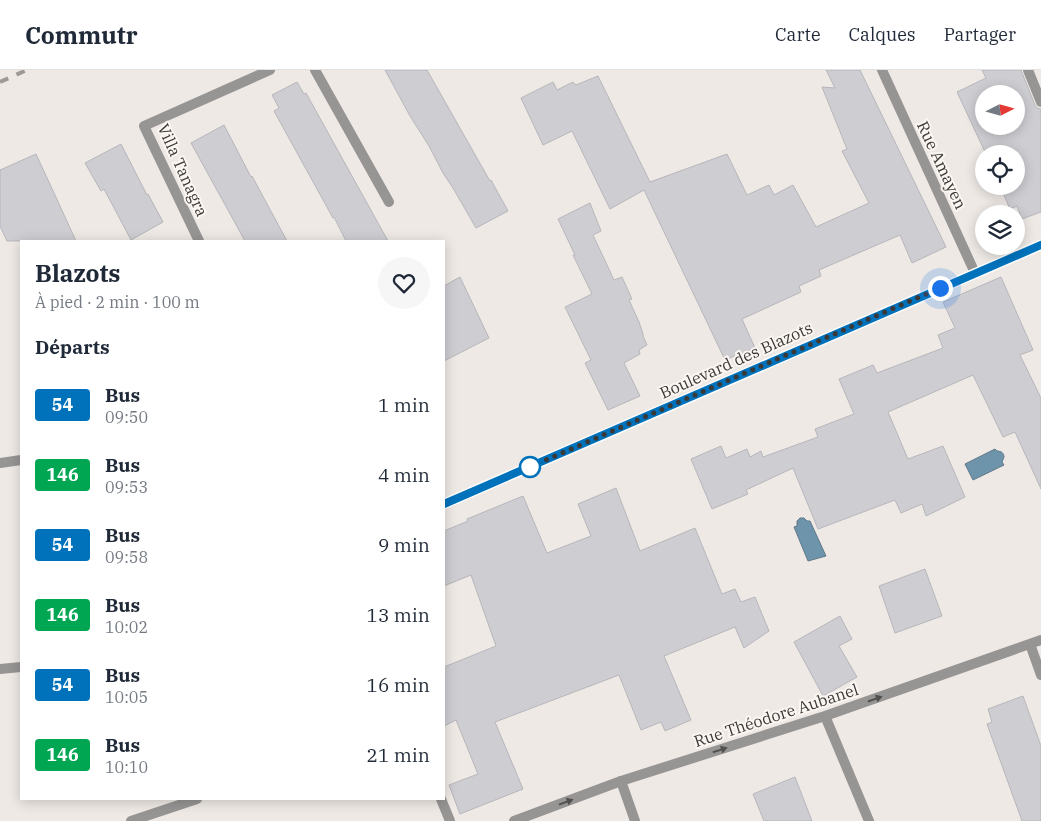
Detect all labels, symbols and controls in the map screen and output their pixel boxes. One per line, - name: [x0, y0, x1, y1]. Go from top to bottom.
- text: Commutr: [25, 19, 138, 51]
- text: Carte: [775, 23, 821, 46]
- text: Calques: [849, 23, 916, 46]
- text: Partager: [944, 23, 1016, 46]
- north arrow: [975, 85, 1025, 135]
- map controls: [975, 85, 1025, 255]
- street label: Rue Amayen: [913, 118, 971, 212]
- street label: Villa Tanagra: [154, 121, 212, 220]
- button: locate: [975, 145, 1025, 195]
- button: layers: [975, 205, 1025, 255]
- text: Blazots: [35, 257, 121, 289]
- button: heart: [378, 257, 430, 309]
- your location: [928, 276, 953, 301]
- text: À pied · 2 min · 100 m: [35, 292, 200, 312]
- street label: Boulevard des Blazots: [656, 317, 816, 403]
- text: Départs: [35, 335, 110, 359]
- text: Bus: [105, 383, 140, 407]
- text: 54: [52, 393, 73, 416]
- text: 1 min: [378, 393, 430, 417]
- text: 09:50: [105, 407, 148, 427]
- text: Bus: [105, 453, 140, 477]
- unlabelled marker: [519, 456, 541, 478]
- text: 146: [46, 463, 79, 486]
- text: 4 min: [378, 463, 430, 487]
- text: 09:53: [105, 477, 148, 497]
- text: Bus: [105, 523, 140, 547]
- text: 54: [52, 533, 73, 556]
- text: 9 min: [378, 533, 430, 557]
- text: 09:58: [105, 547, 148, 567]
- text: Bus: [105, 593, 140, 617]
- text: 146: [46, 603, 79, 626]
- text: 13 min: [367, 603, 430, 627]
- text: 10:02: [105, 617, 148, 637]
- text: Bus: [105, 663, 140, 687]
- text: 54: [52, 673, 73, 696]
- text: 16 min: [367, 673, 430, 697]
- street label: Rue Théodore Aubanel: [691, 679, 861, 751]
- text: 10:05: [105, 687, 148, 707]
- one-way arrow: [867, 695, 882, 702]
- text: Bus: [105, 733, 140, 757]
- text: 146: [46, 743, 79, 766]
- text: 21 min: [367, 743, 430, 767]
- one-way arrow: [713, 745, 728, 753]
- text: 10:10: [105, 757, 148, 777]
- one-way arrow: [559, 797, 574, 805]

